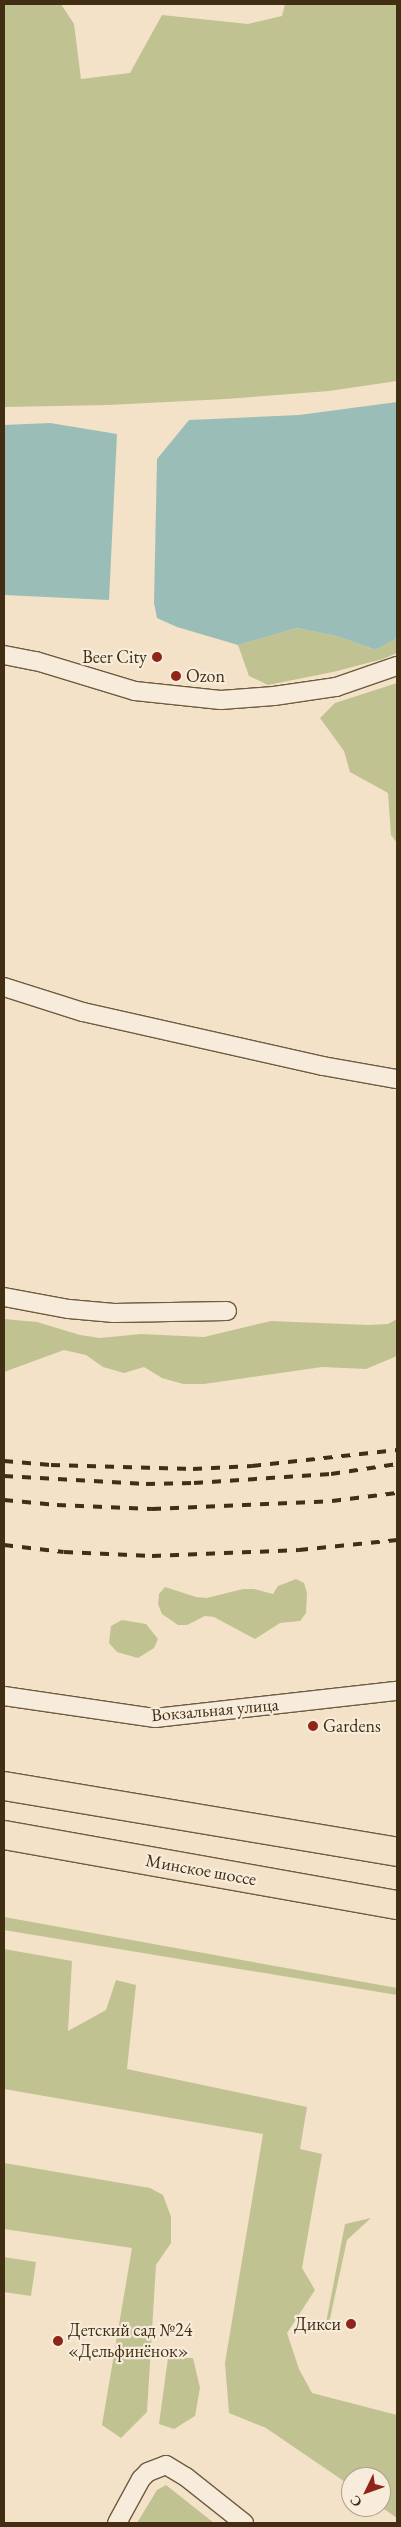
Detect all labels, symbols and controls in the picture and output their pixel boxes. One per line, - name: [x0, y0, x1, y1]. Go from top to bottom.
- place label: Beer City: [82, 646, 147, 668]
- marker: Beer City: [151, 651, 163, 663]
- place label: Ozon: [186, 665, 225, 687]
- marker: Ozon: [170, 670, 182, 682]
- street label: Вокзальная улица: [150, 1694, 280, 1726]
- place label: Gardens: [323, 1715, 381, 1737]
- marker: Gardens: [307, 1720, 319, 1732]
- street label: Минское шоссе: [144, 1850, 258, 1890]
- place label: Дикси: [294, 2313, 341, 2335]
- marker: Дикси: [345, 2318, 357, 2330]
- place label: Детский сад №24 «Дельфинёнок»: [68, 2320, 192, 2362]
- marker: Детский сад №24 «Дельфинёнок»: [52, 2335, 64, 2347]
- north arrow: [341, 2467, 391, 2517]
- text: С: [346, 2492, 366, 2511]

